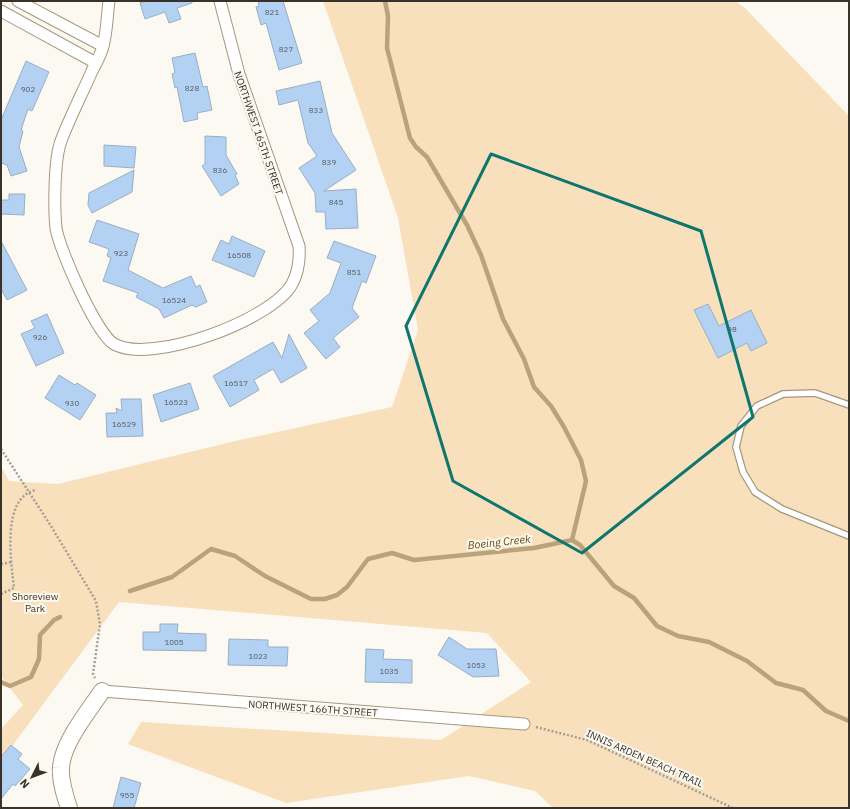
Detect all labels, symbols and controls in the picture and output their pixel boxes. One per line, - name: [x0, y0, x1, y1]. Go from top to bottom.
- house number: 821: [265, 7, 279, 17]
- house number: 827: [279, 44, 293, 54]
- street label: NORTHWEST 165TH STREET: [231, 70, 286, 197]
- house number: 828: [185, 83, 199, 93]
- house number: 902: [21, 84, 35, 94]
- house number: 833: [309, 105, 323, 115]
- house number: 839: [322, 157, 336, 167]
- house number: 836: [213, 165, 227, 175]
- house number: 845: [329, 197, 343, 207]
- house number: 923: [114, 248, 128, 258]
- house number: 16508: [227, 250, 251, 260]
- house number: 851: [347, 267, 361, 277]
- house number: 16524: [162, 295, 186, 305]
- house number: 98: [727, 324, 737, 334]
- house number: 926: [33, 332, 47, 342]
- house number: 16517: [224, 378, 248, 388]
- house number: 16523: [164, 397, 188, 407]
- house number: 930: [65, 398, 79, 408]
- house number: 16529: [112, 419, 136, 429]
- water label: Boeing Creek: [467, 532, 532, 552]
- park label: Shoreview Park: [12, 590, 59, 615]
- house number: 1005: [164, 637, 184, 647]
- house number: 1023: [248, 651, 268, 661]
- house number: 1053: [466, 660, 486, 670]
- house number: 1035: [379, 666, 399, 676]
- street label: NORTHWEST 166TH STREET: [248, 697, 379, 720]
- street label: INNIS ARDEN BEACH TRAIL: [584, 727, 705, 790]
- north arrow: [12, 757, 52, 797]
- text: N: [17, 776, 32, 791]
- house number: 955: [120, 790, 134, 800]

